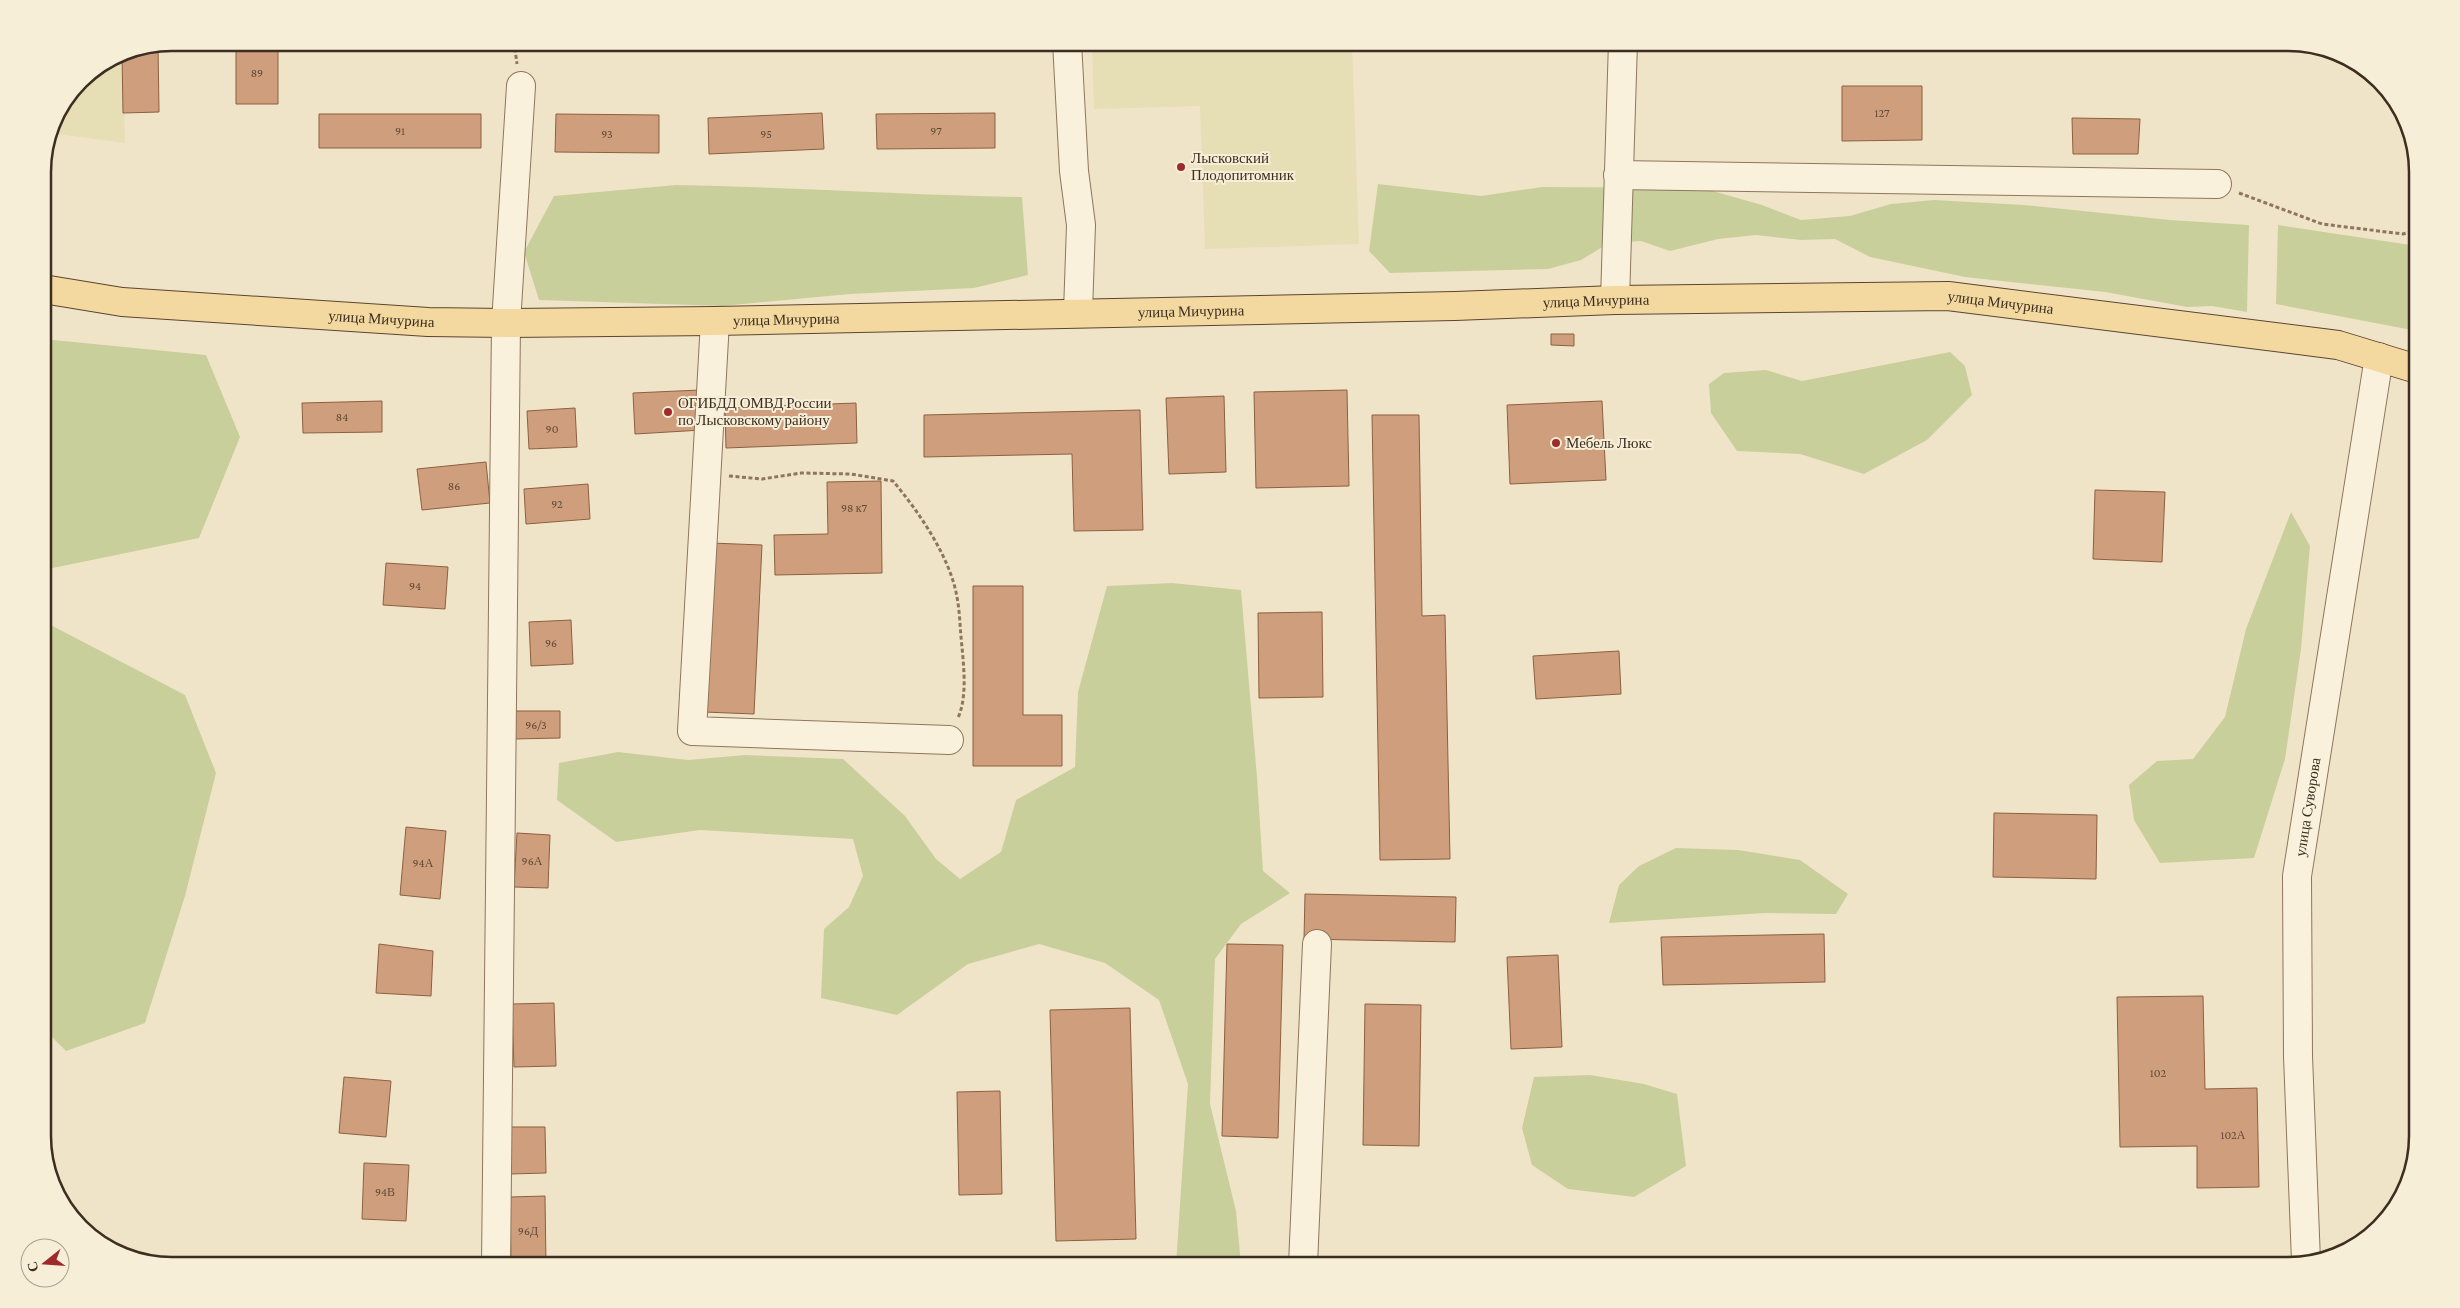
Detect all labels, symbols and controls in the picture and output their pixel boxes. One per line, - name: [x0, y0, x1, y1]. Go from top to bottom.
- house number: 89: [251, 66, 263, 80]
- house number: 127: [1874, 106, 1890, 120]
- house number: 91: [395, 124, 405, 138]
- house number: 97: [930, 124, 942, 138]
- house number: 93: [601, 127, 613, 141]
- house number: 95: [760, 127, 772, 141]
- place label: Лысковский Плодопитомник: [1191, 150, 1295, 183]
- marker: Лысковский Плодопитомник: [1175, 161, 1187, 173]
- street label: улица Мичурина: [1947, 288, 2055, 317]
- street label: улица Мичурина: [1542, 292, 1650, 311]
- street label: улица Мичурина: [1138, 302, 1245, 320]
- street label: улица Мичурина: [328, 307, 435, 330]
- street label: улица Мичурина: [733, 310, 840, 329]
- place label: ОГИБДД ОМВД России по Лысковскому району: [678, 395, 832, 428]
- marker: ОГИБДД ОМВД России по Лысковскому району: [662, 406, 674, 418]
- house number: 84: [336, 410, 348, 424]
- house number: 90: [546, 422, 559, 436]
- place label: Мебель Люкс: [1566, 435, 1652, 451]
- marker: Мебель Люкс: [1550, 437, 1562, 449]
- house number: 86: [448, 479, 460, 493]
- house number: 92: [551, 497, 563, 511]
- house number: 98 к7: [841, 501, 868, 515]
- house number: 94: [409, 579, 421, 593]
- house number: 96: [545, 636, 557, 650]
- house number: 96/3: [525, 718, 547, 732]
- street label: улица Суворова: [2292, 756, 2324, 858]
- house number: 96А: [522, 854, 543, 868]
- house number: 94А: [413, 856, 434, 870]
- house number: 102: [2150, 1066, 2166, 1080]
- house number: 102А: [2220, 1128, 2246, 1142]
- house number: 94В: [375, 1185, 395, 1199]
- house number: 96Д: [518, 1224, 538, 1238]
- north arrow: [20, 1238, 70, 1288]
- text: С: [23, 1260, 42, 1274]

